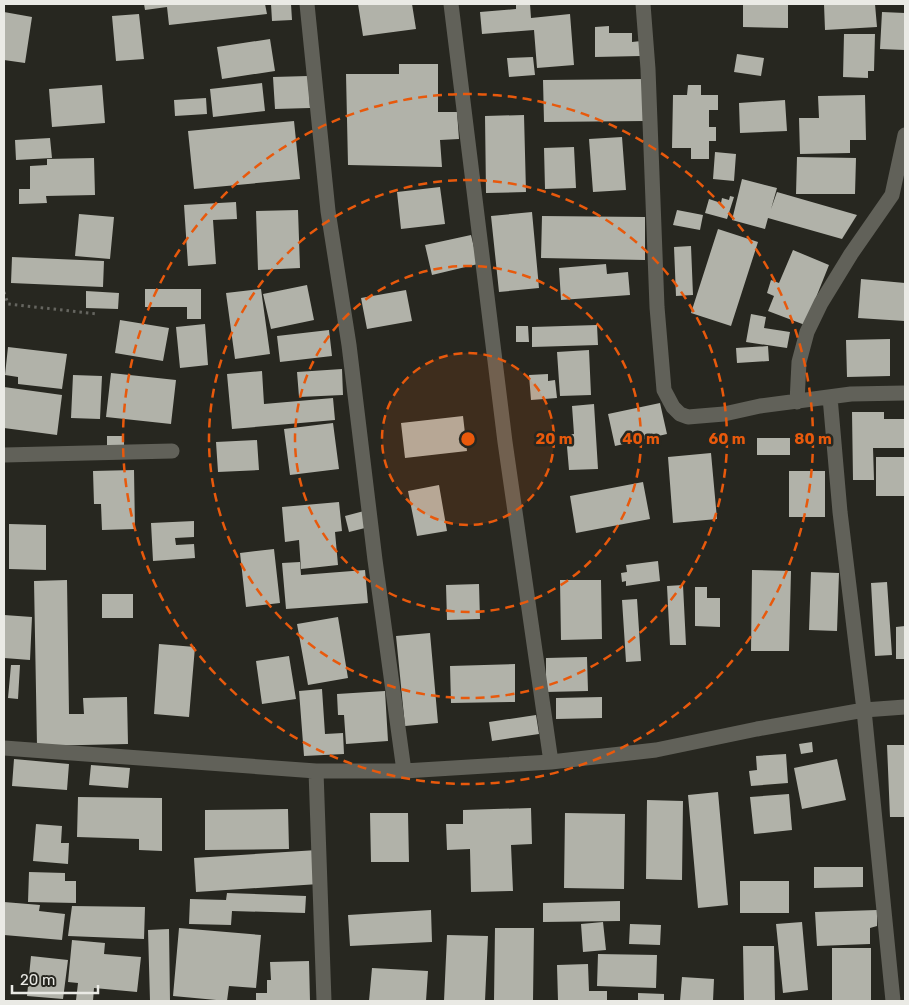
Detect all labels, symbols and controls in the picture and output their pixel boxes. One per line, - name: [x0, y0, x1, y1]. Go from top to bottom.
- centre of rings: [459, 430, 477, 448]
- text: 20 m: [536, 430, 572, 448]
- text: 40 m: [622, 430, 660, 448]
- text: 60 m: [709, 430, 745, 448]
- text: 80 m: [794, 430, 832, 448]
- scale bar: [12, 962, 99, 994]
- text: 20 m: [20, 971, 55, 989]

